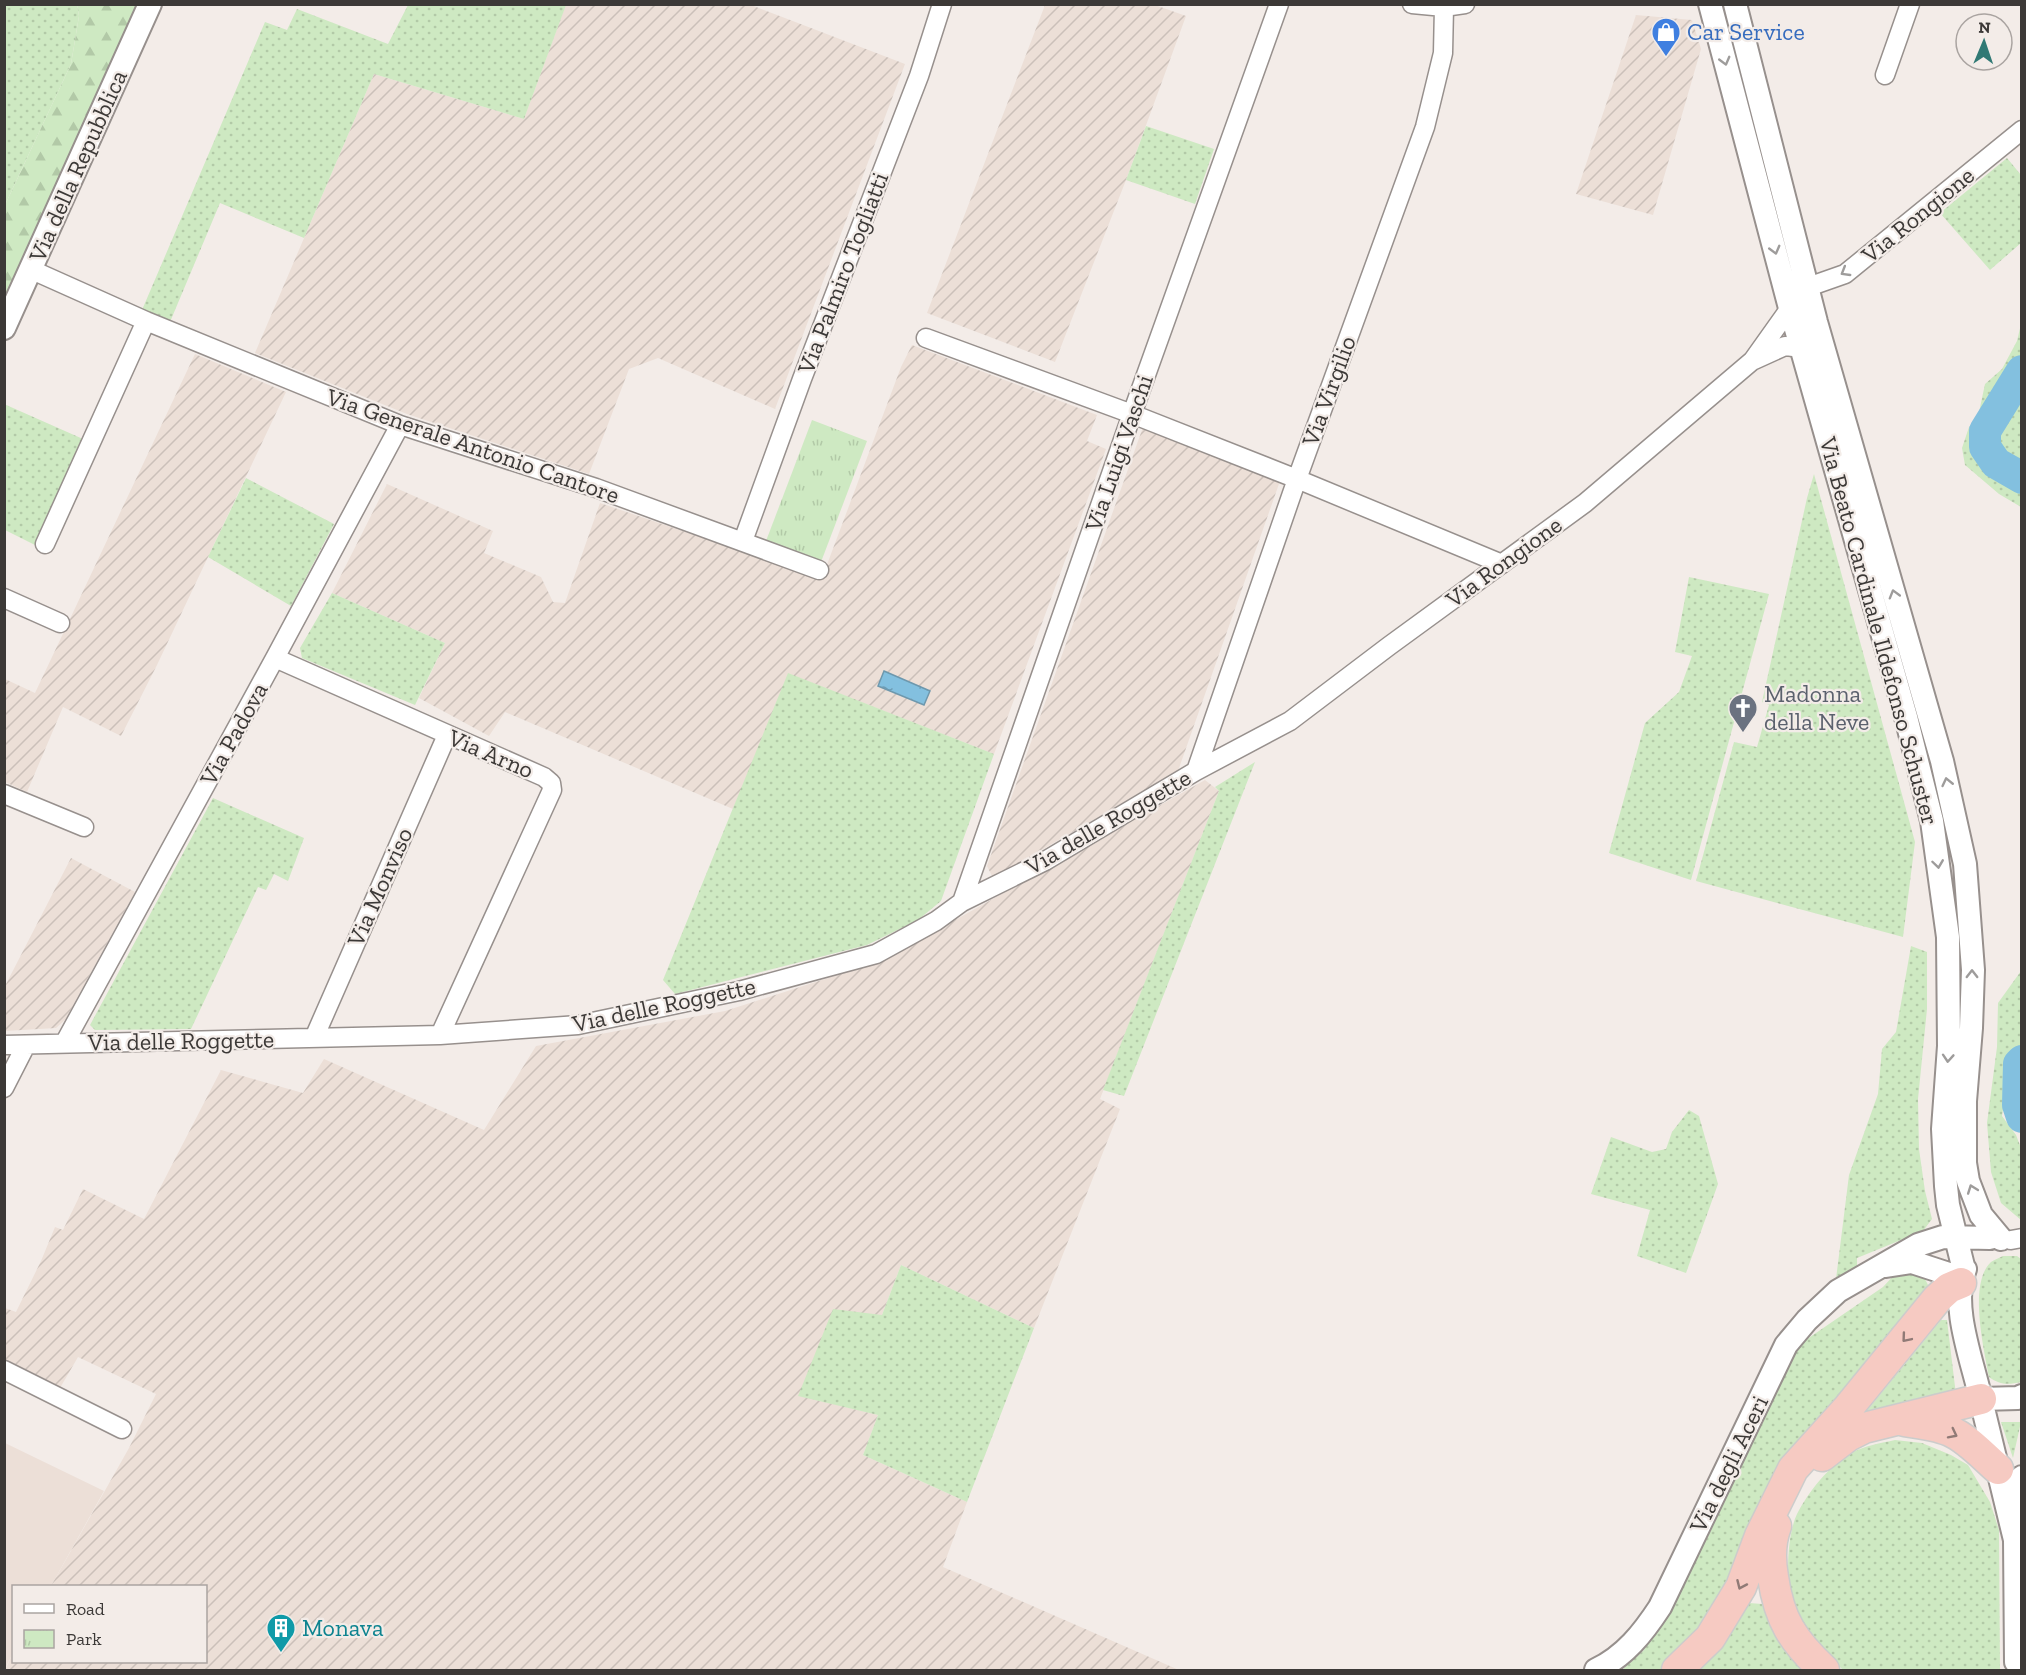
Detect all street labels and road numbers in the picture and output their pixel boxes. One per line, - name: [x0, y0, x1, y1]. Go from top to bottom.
- street label: Via della Repubblica: [22, 65, 133, 267]
- street label: Via Rongione: [1855, 160, 1980, 270]
- street label: Via Palmiro Togliatti: [790, 168, 894, 379]
- street label: Via Virgilio: [1295, 332, 1362, 451]
- street label: Via Luigi Vaschi: [1078, 370, 1159, 536]
- street label: Via Generale Antonio Cantore: [322, 381, 623, 509]
- street label: Via Beato Cardinale Ildefonso Schuster: [1813, 433, 1945, 828]
- street label: Via Rongione: [1439, 510, 1568, 614]
- street label: Via Padova: [193, 677, 274, 791]
- street label: Via Arno: [443, 722, 538, 784]
- street label: Via delle Roggette: [1019, 762, 1196, 881]
- street label: Via Monviso: [340, 823, 419, 951]
- street label: Via delle Roggette: [569, 971, 758, 1038]
- street label: Via delle Roggette: [87, 1024, 274, 1057]
- street label: Via degli Aceri: [1682, 1390, 1774, 1538]

